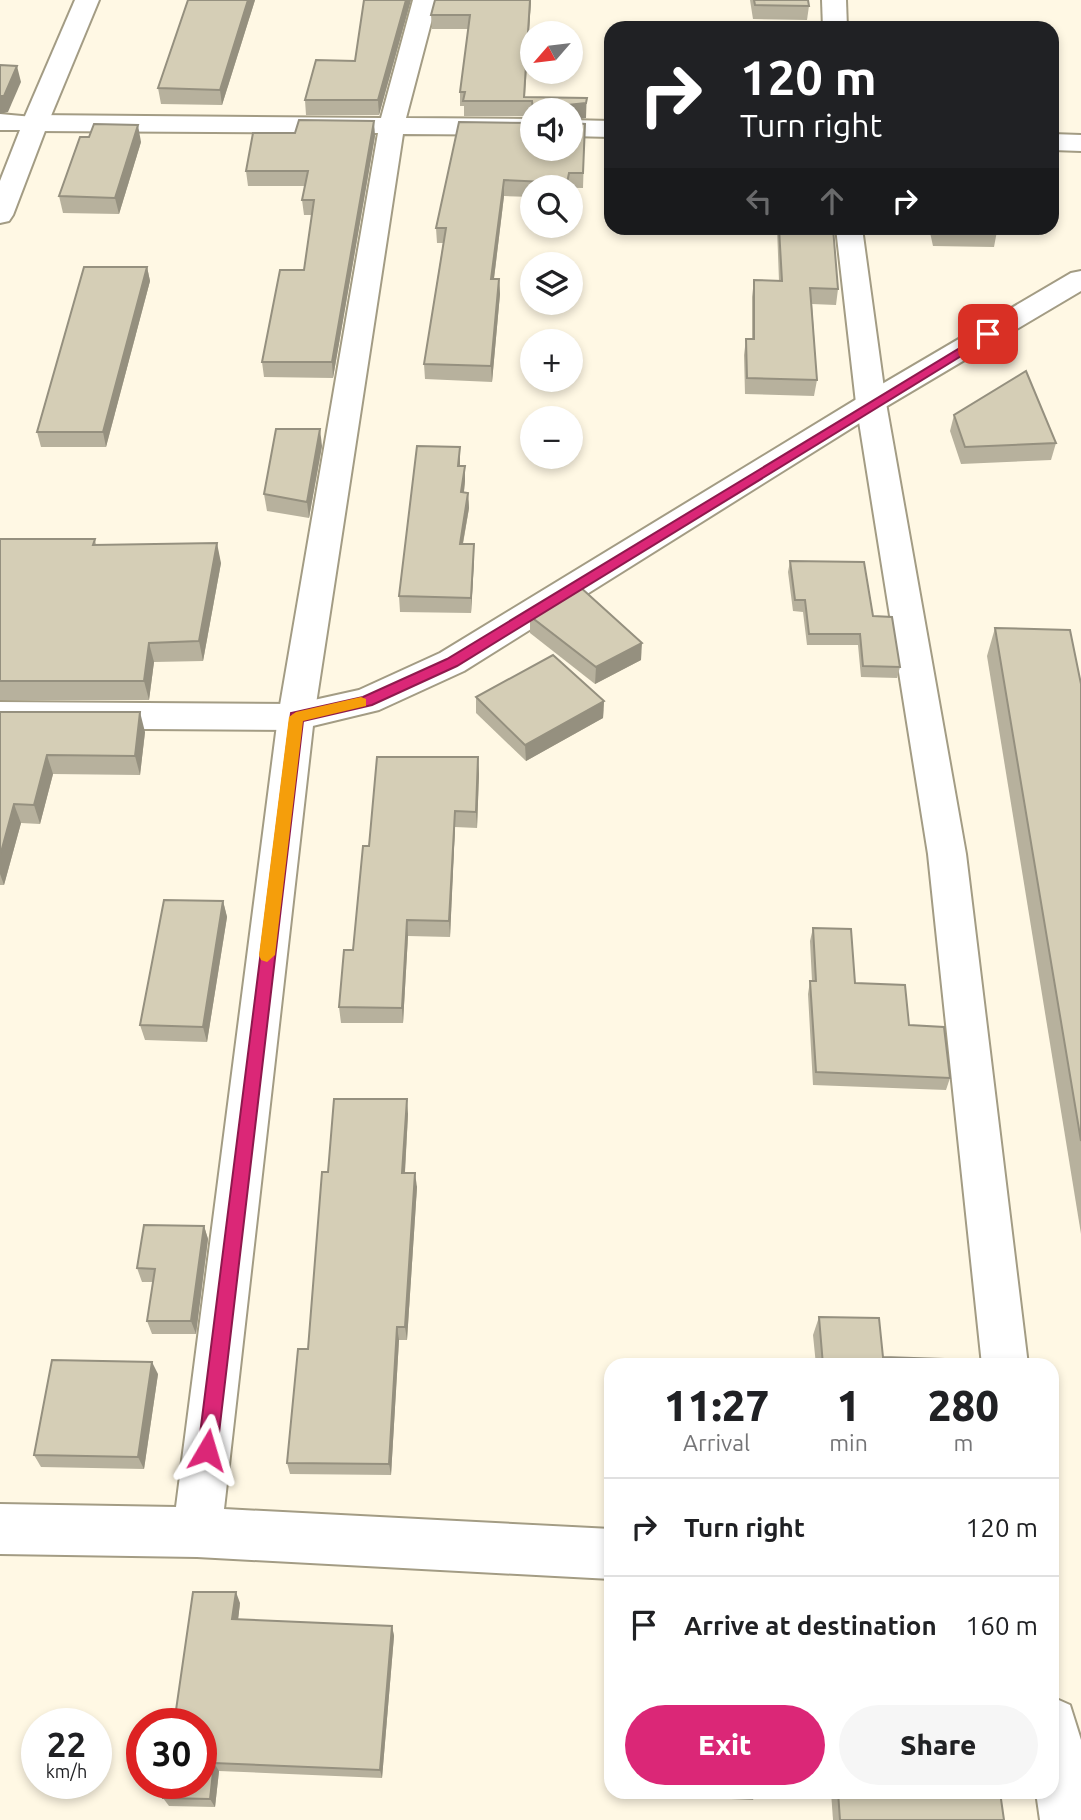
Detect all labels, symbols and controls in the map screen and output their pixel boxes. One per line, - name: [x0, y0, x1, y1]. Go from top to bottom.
- north arrow: [520, 21, 583, 84]
- map controls: [520, 21, 583, 469]
- icon: right: [625, 49, 716, 140]
- text: 120 m: [740, 49, 877, 104]
- button: sound: [520, 98, 583, 161]
- text: Turn right: [740, 107, 882, 143]
- button: search: [520, 175, 583, 238]
- icon: left: [740, 182, 778, 220]
- icon: ahead: [813, 182, 851, 220]
- icon: right: [886, 182, 924, 220]
- button: layers: [520, 252, 583, 315]
- pin: [958, 304, 1018, 364]
- icon: arrive: [969, 315, 1007, 353]
- button: +: [520, 329, 583, 392]
- button: −: [520, 406, 583, 469]
- text: 11:27: [664, 1382, 769, 1429]
- text: 1: [837, 1382, 860, 1429]
- text: 280: [928, 1382, 999, 1429]
- position arrow: [170, 1413, 244, 1487]
- text: Arrival: [683, 1430, 750, 1455]
- text: min: [829, 1430, 868, 1455]
- text: m: [953, 1430, 973, 1455]
- icon: right: [625, 1508, 663, 1546]
- text: Turn right: [684, 1513, 805, 1542]
- text: 120 m: [966, 1513, 1038, 1542]
- icon: arrive: [625, 1606, 663, 1644]
- text: Arrive at destination: [684, 1611, 937, 1640]
- text: 160 m: [966, 1611, 1038, 1640]
- button: Exit: [625, 1705, 825, 1785]
- button: Share: [839, 1705, 1038, 1785]
- speed limit sign: 30: [126, 1708, 217, 1799]
- text: 22: [47, 1724, 86, 1764]
- text: km/h: [46, 1761, 87, 1781]

